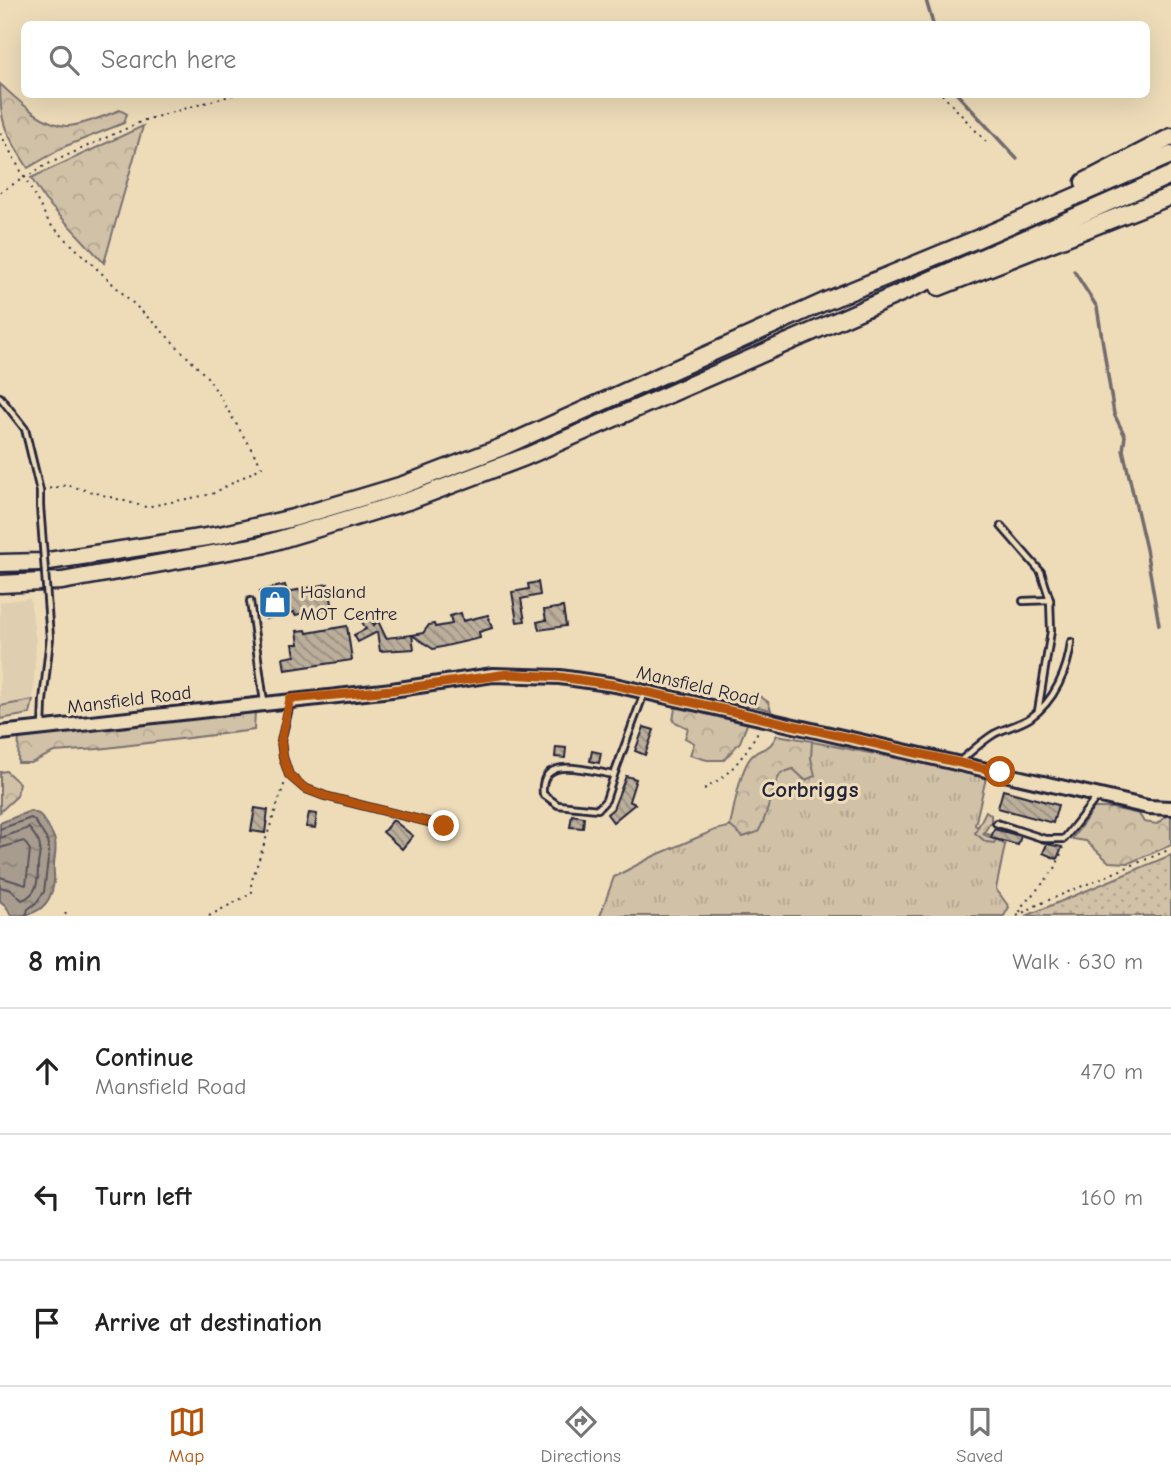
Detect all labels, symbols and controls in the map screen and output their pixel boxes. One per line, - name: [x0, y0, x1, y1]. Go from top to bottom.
- search box: [21, 21, 1150, 98]
- icon: search: [45, 41, 83, 79]
- text: Search here: [101, 45, 236, 75]
- place label: Hasland MOT Centre: [300, 581, 397, 625]
- shop icon: Hasland MOT Centre: [256, 583, 294, 621]
- street label: Mansfield Road: [634, 661, 761, 711]
- street label: Mansfield Road: [66, 681, 193, 719]
- route start: [984, 756, 1015, 787]
- district label: Corbriggs: [762, 776, 859, 803]
- route end: [428, 810, 459, 841]
- text: 8 min: [28, 944, 102, 979]
- text: Walk · 630 m: [1012, 948, 1143, 975]
- text: Continue: [95, 1043, 193, 1073]
- icon: ahead: [28, 1052, 66, 1090]
- text: 470 m: [1080, 1058, 1143, 1085]
- text: Mansfield Road: [95, 1073, 246, 1100]
- icon: left: [28, 1178, 66, 1216]
- text: Turn left: [95, 1182, 192, 1212]
- text: 160 m: [1081, 1184, 1143, 1211]
- icon: arrive: [28, 1304, 66, 1342]
- text: Arrive at destination: [95, 1308, 322, 1338]
- tab: Map: [168, 1403, 206, 1467]
- tab: Directions: [541, 1403, 621, 1467]
- tab: Saved: [956, 1403, 1003, 1467]

